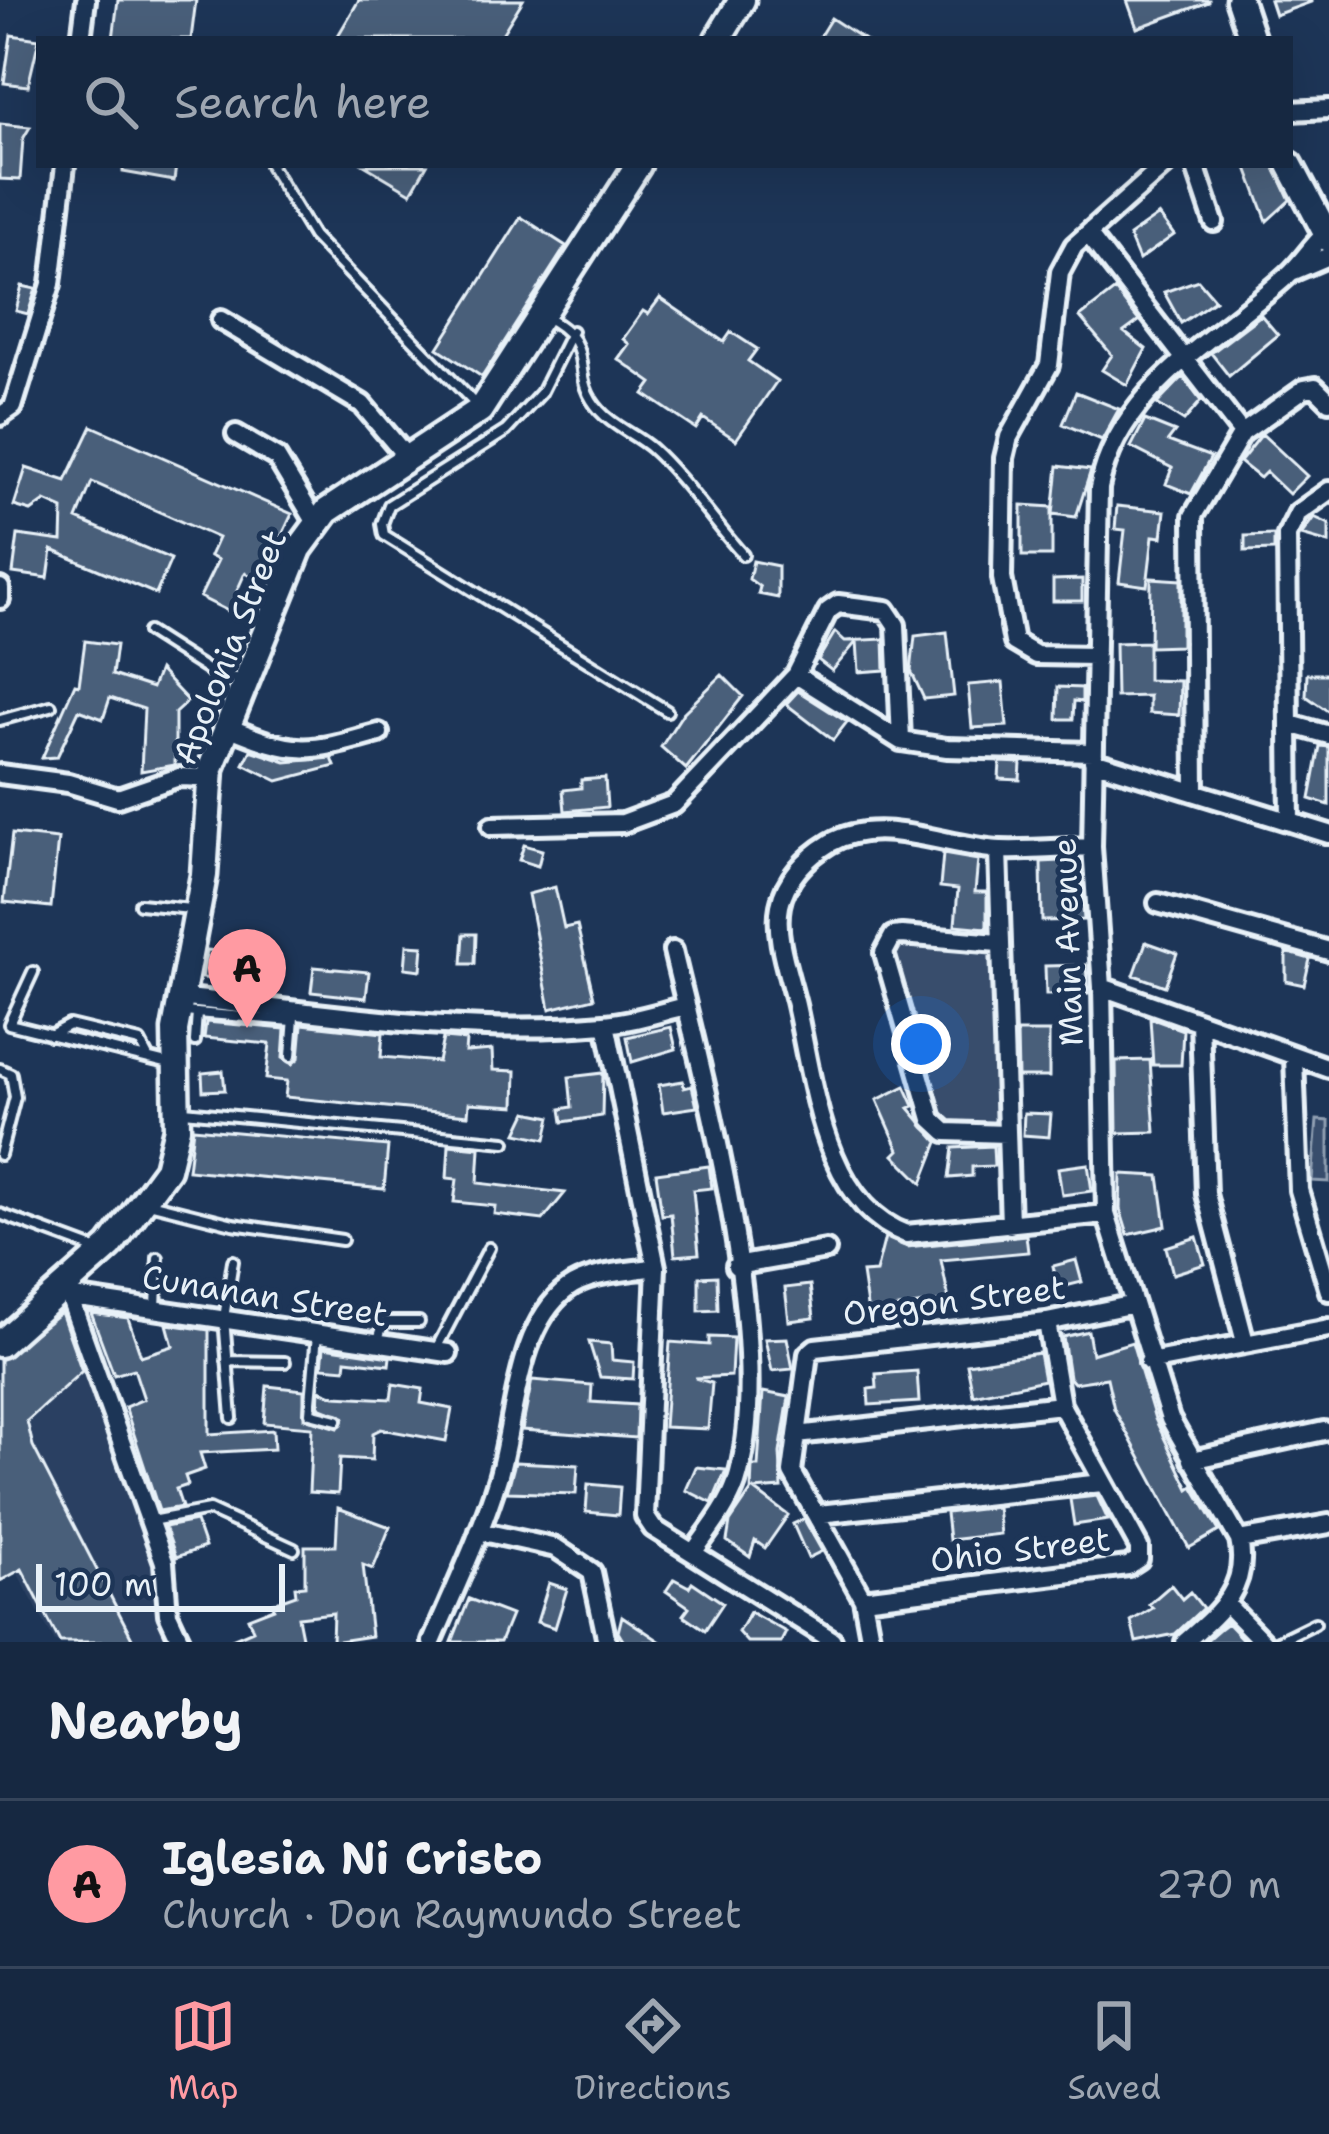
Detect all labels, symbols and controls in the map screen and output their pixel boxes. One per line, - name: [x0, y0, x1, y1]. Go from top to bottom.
- search box: [36, 36, 1293, 168]
- icon: search: [78, 69, 144, 135]
- text: Search here: [174, 72, 431, 132]
- street label: Apolonia Street: [162, 523, 297, 771]
- street label: Main Avenue: [1041, 837, 1094, 1047]
- pin: A: [208, 929, 286, 1028]
- your location: [891, 1014, 951, 1074]
- street label: Cunanan Street: [139, 1254, 391, 1337]
- street label: Oregon Street: [840, 1265, 1068, 1336]
- street label: Ohio Street: [928, 1516, 1113, 1583]
- scale bar: [36, 1558, 285, 1611]
- text: 100 m: [54, 1562, 153, 1607]
- text: Nearby: [48, 1686, 243, 1754]
- text: Iglesia Ni Cristo: [162, 1828, 543, 1888]
- text: A: [72, 1858, 102, 1910]
- text: 270 m: [1156, 1858, 1281, 1910]
- text: Church · Don Raymundo Street: [162, 1888, 742, 1940]
- tab: Map: [168, 1993, 239, 2110]
- tab: Directions: [574, 1993, 732, 2110]
- tab: Saved: [1067, 1993, 1161, 2110]

